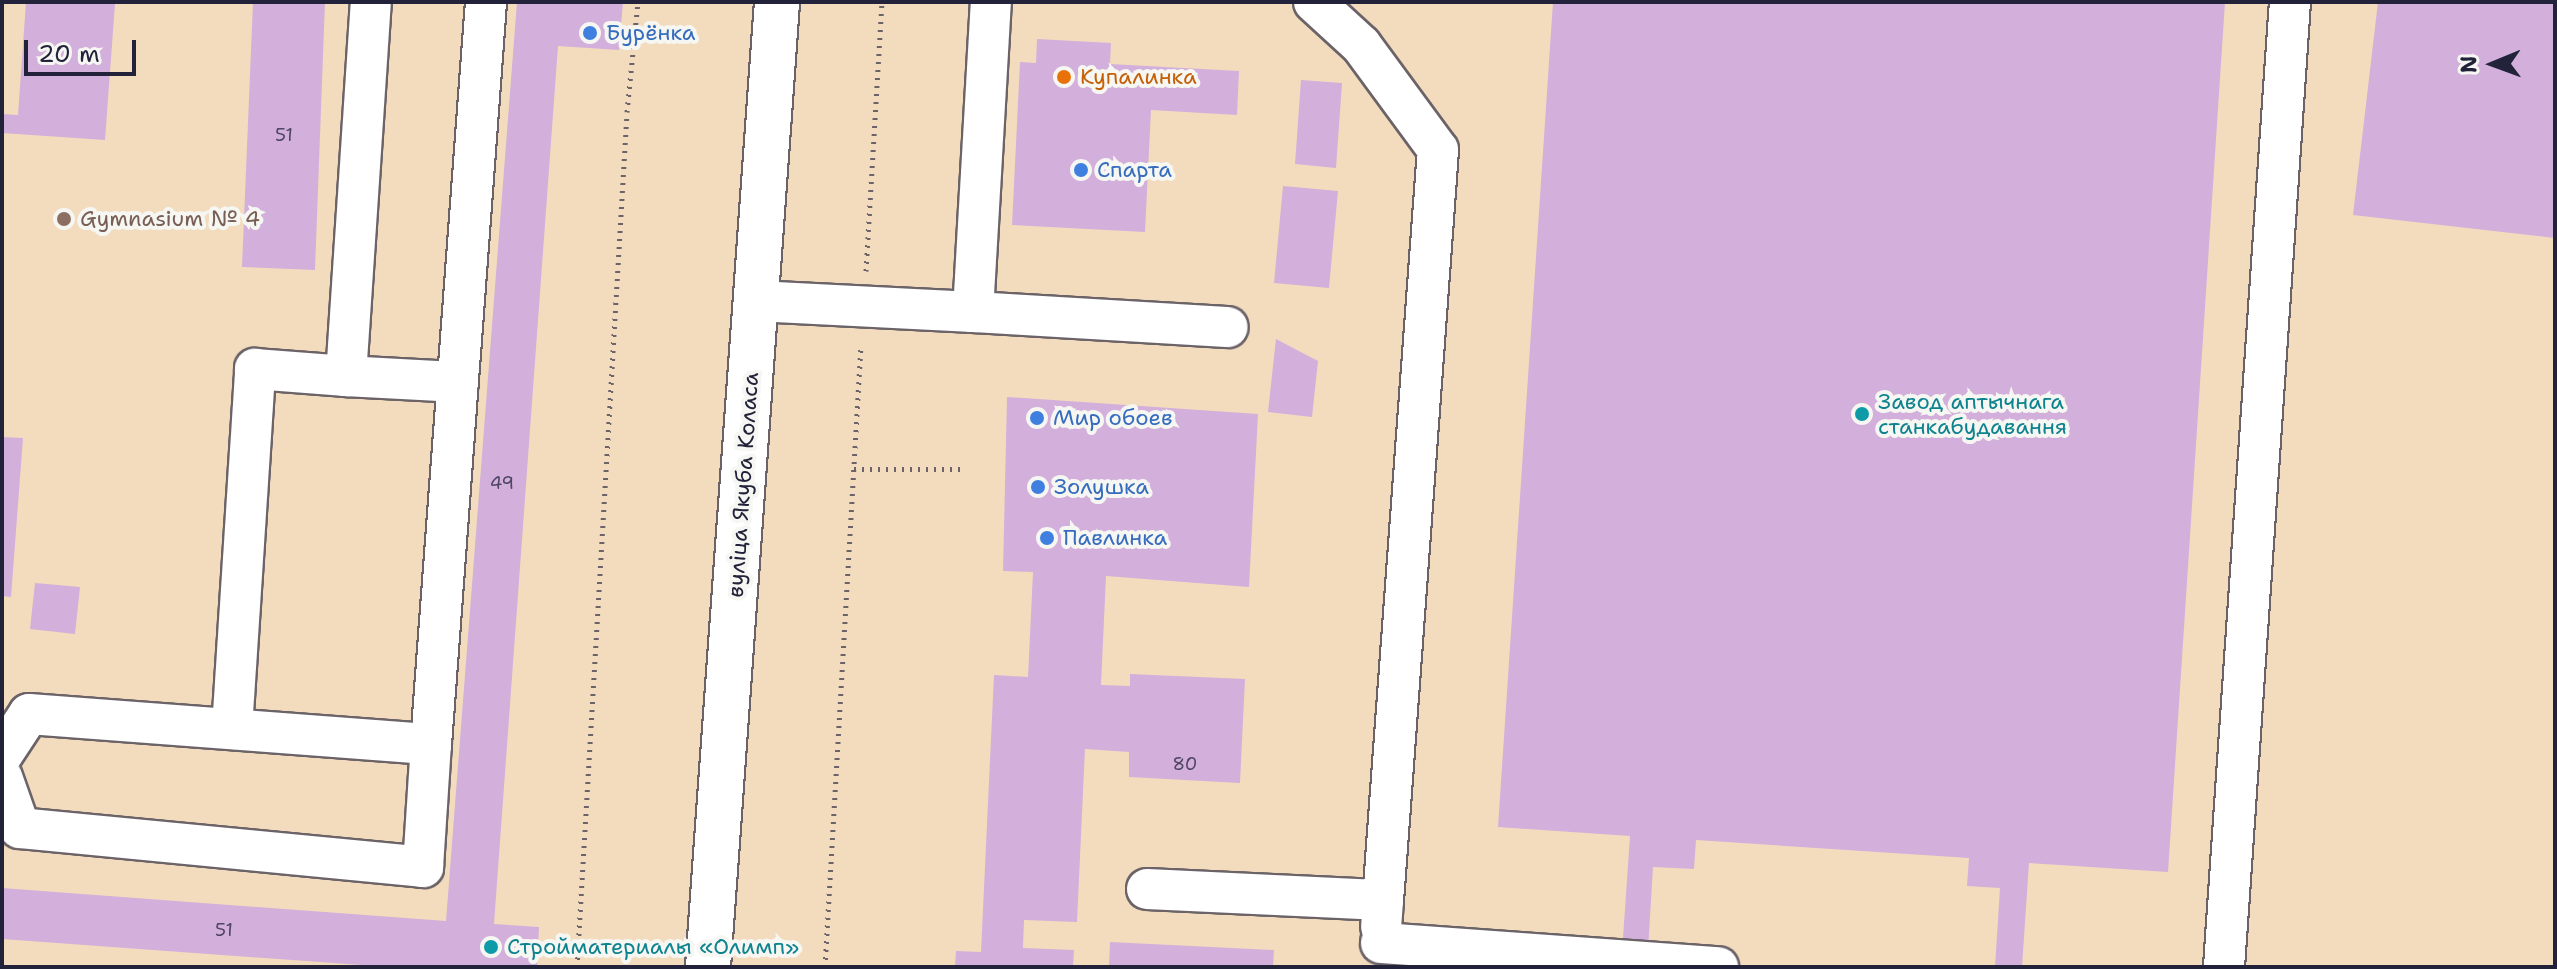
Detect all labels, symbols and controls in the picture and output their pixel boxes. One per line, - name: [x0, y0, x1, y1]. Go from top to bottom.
- place label: Бурёнка: [606, 20, 696, 46]
- scale bar: [28, 24, 140, 74]
- marker: Бурёнка: [581, 24, 599, 42]
- north arrow: [2453, 24, 2533, 104]
- text: 20 m: [38, 38, 100, 70]
- text: N: [2454, 55, 2483, 73]
- place label: Купалинка: [1080, 64, 1197, 90]
- marker: Купалинка: [1055, 68, 1073, 86]
- house number: 51: [275, 124, 293, 146]
- place label: Спарта: [1097, 157, 1172, 183]
- marker: Спарта: [1072, 161, 1090, 179]
- place label: Gymnasium № 4: [80, 206, 260, 232]
- marker: Gymnasium № 4: [55, 210, 73, 228]
- street label: вуліца Якуба Коласа: [722, 371, 764, 599]
- place label: Завод аптычнага станкабудавання: [1878, 388, 2067, 440]
- place label: Мир обоев: [1053, 405, 1173, 431]
- marker: Завод аптычнага станкабудавання: [1853, 405, 1871, 423]
- marker: Мир обоев: [1028, 409, 1046, 427]
- house number: 49: [490, 472, 514, 494]
- place label: Золушка: [1054, 474, 1149, 500]
- marker: Золушка: [1029, 478, 1047, 496]
- place label: Павлинка: [1063, 525, 1167, 551]
- marker: Павлинка: [1038, 529, 1056, 547]
- house number: 80: [1173, 753, 1197, 775]
- house number: 51: [215, 919, 233, 941]
- place label: Стройматериалы «Олимп»: [507, 934, 799, 960]
- marker: Стройматериалы «Олимп»: [482, 938, 500, 956]

